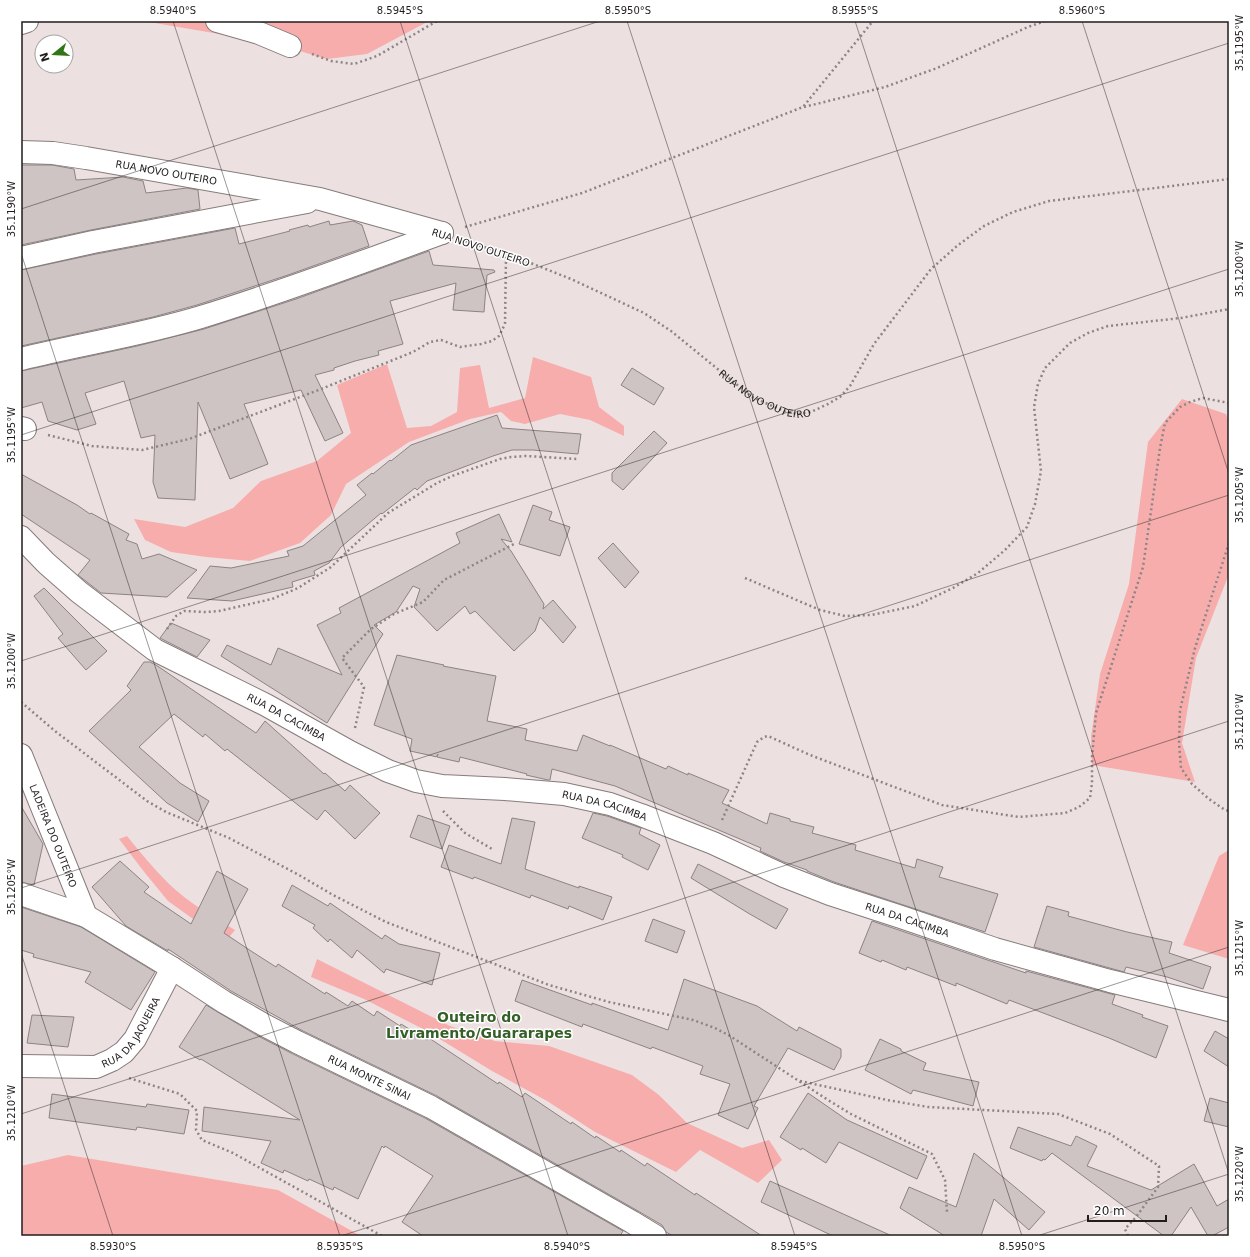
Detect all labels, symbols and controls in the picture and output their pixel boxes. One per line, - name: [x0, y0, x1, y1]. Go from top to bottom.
- text: 8.5940°S: [150, 5, 196, 16]
- text: 8.5945°S: [377, 5, 423, 16]
- text: 8.5950°S: [605, 5, 651, 16]
- text: 8.5955°S: [832, 5, 878, 16]
- text: 8.5960°S: [1059, 5, 1105, 16]
- text: 35.1195°W: [1234, 15, 1245, 71]
- north arrow: [34, 34, 74, 74]
- text: N: [37, 51, 53, 63]
- street label: RUA NOVO OUTEIRO: [115, 158, 218, 187]
- text: 35.1190°W: [6, 181, 17, 237]
- street label: RUA NOVO OUTEIRO: [430, 226, 531, 269]
- text: 35.1200°W: [1234, 241, 1245, 297]
- street label: RUA NOVO OUTEIRO: [717, 368, 812, 420]
- text: 35.1195°W: [6, 407, 17, 463]
- text: 35.1205°W: [1234, 467, 1245, 523]
- text: 35.1200°W: [6, 633, 17, 689]
- street label: RUA DA CACIMBA: [245, 691, 327, 743]
- text: 35.1210°W: [1234, 694, 1245, 750]
- street label: LADEIRA DO OUTEIRO: [27, 783, 79, 889]
- street label: RUA DA CACIMBA: [561, 789, 649, 823]
- text: 35.1205°W: [6, 859, 17, 915]
- street label: RUA DA CACIMBA: [864, 901, 951, 939]
- text: 35.1215°W: [1234, 920, 1245, 976]
- street label: RUA DA JAQUEIRA: [100, 995, 162, 1070]
- district label: Outeiro do Livramento/Guararapes: [386, 1009, 572, 1041]
- street label: RUA MONTE SINAI: [326, 1053, 412, 1102]
- text: 35.1210°W: [6, 1085, 17, 1141]
- text: 35.1220°W: [1234, 1146, 1245, 1202]
- scale bar: [1088, 1197, 1166, 1223]
- text: 20 m: [1094, 1204, 1125, 1218]
- text: 8.5930°S: [90, 1241, 136, 1252]
- text: 8.5935°S: [317, 1241, 363, 1252]
- text: 8.5940°S: [544, 1241, 590, 1252]
- text: 8.5945°S: [771, 1241, 817, 1252]
- text: 8.5950°S: [999, 1241, 1045, 1252]

